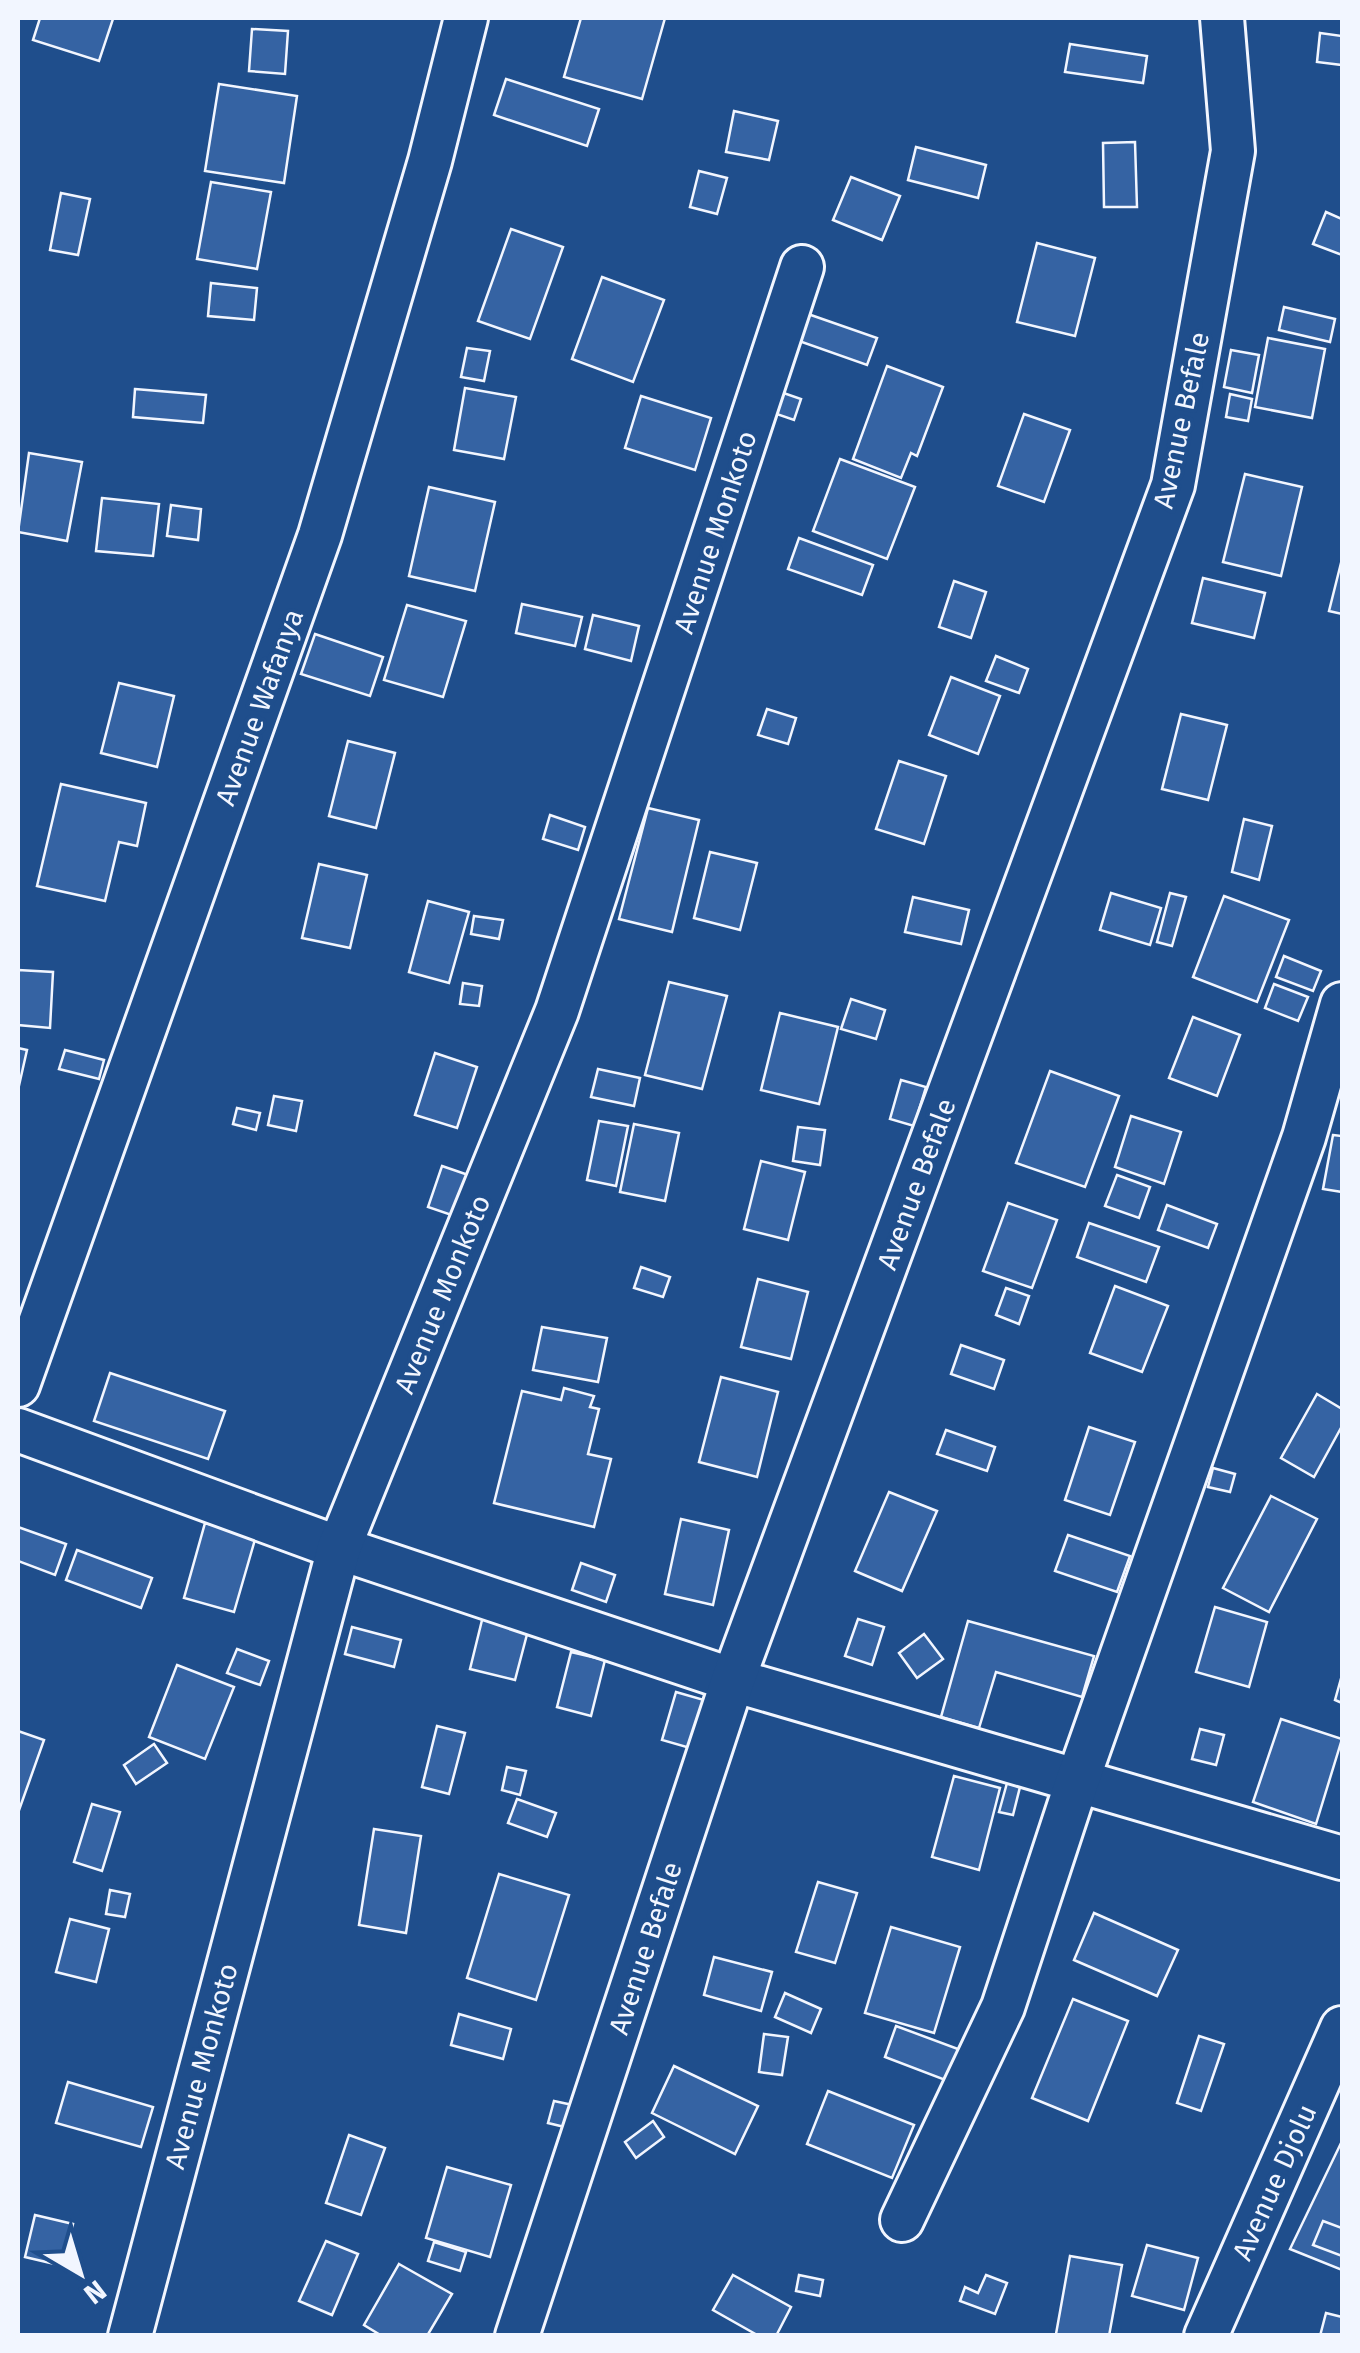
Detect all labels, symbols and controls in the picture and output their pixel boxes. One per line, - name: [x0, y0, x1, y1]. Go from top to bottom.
- street label: Avenue Befale: [1147, 329, 1216, 511]
- street label: Avenue Monkoto: [667, 427, 764, 638]
- street label: Avenue Wafanya: [209, 604, 310, 810]
- street label: Avenue Befale: [870, 1094, 963, 1274]
- street label: Avenue Monkoto: [388, 1190, 497, 1398]
- street label: Avenue Befale: [602, 1858, 689, 2039]
- street label: Avenue Monkoto: [158, 1960, 245, 2172]
- street label: Avenue Djolu: [1225, 2099, 1324, 2265]
- north arrow: [30, 2223, 130, 2323]
- text: N: [78, 2274, 113, 2311]

